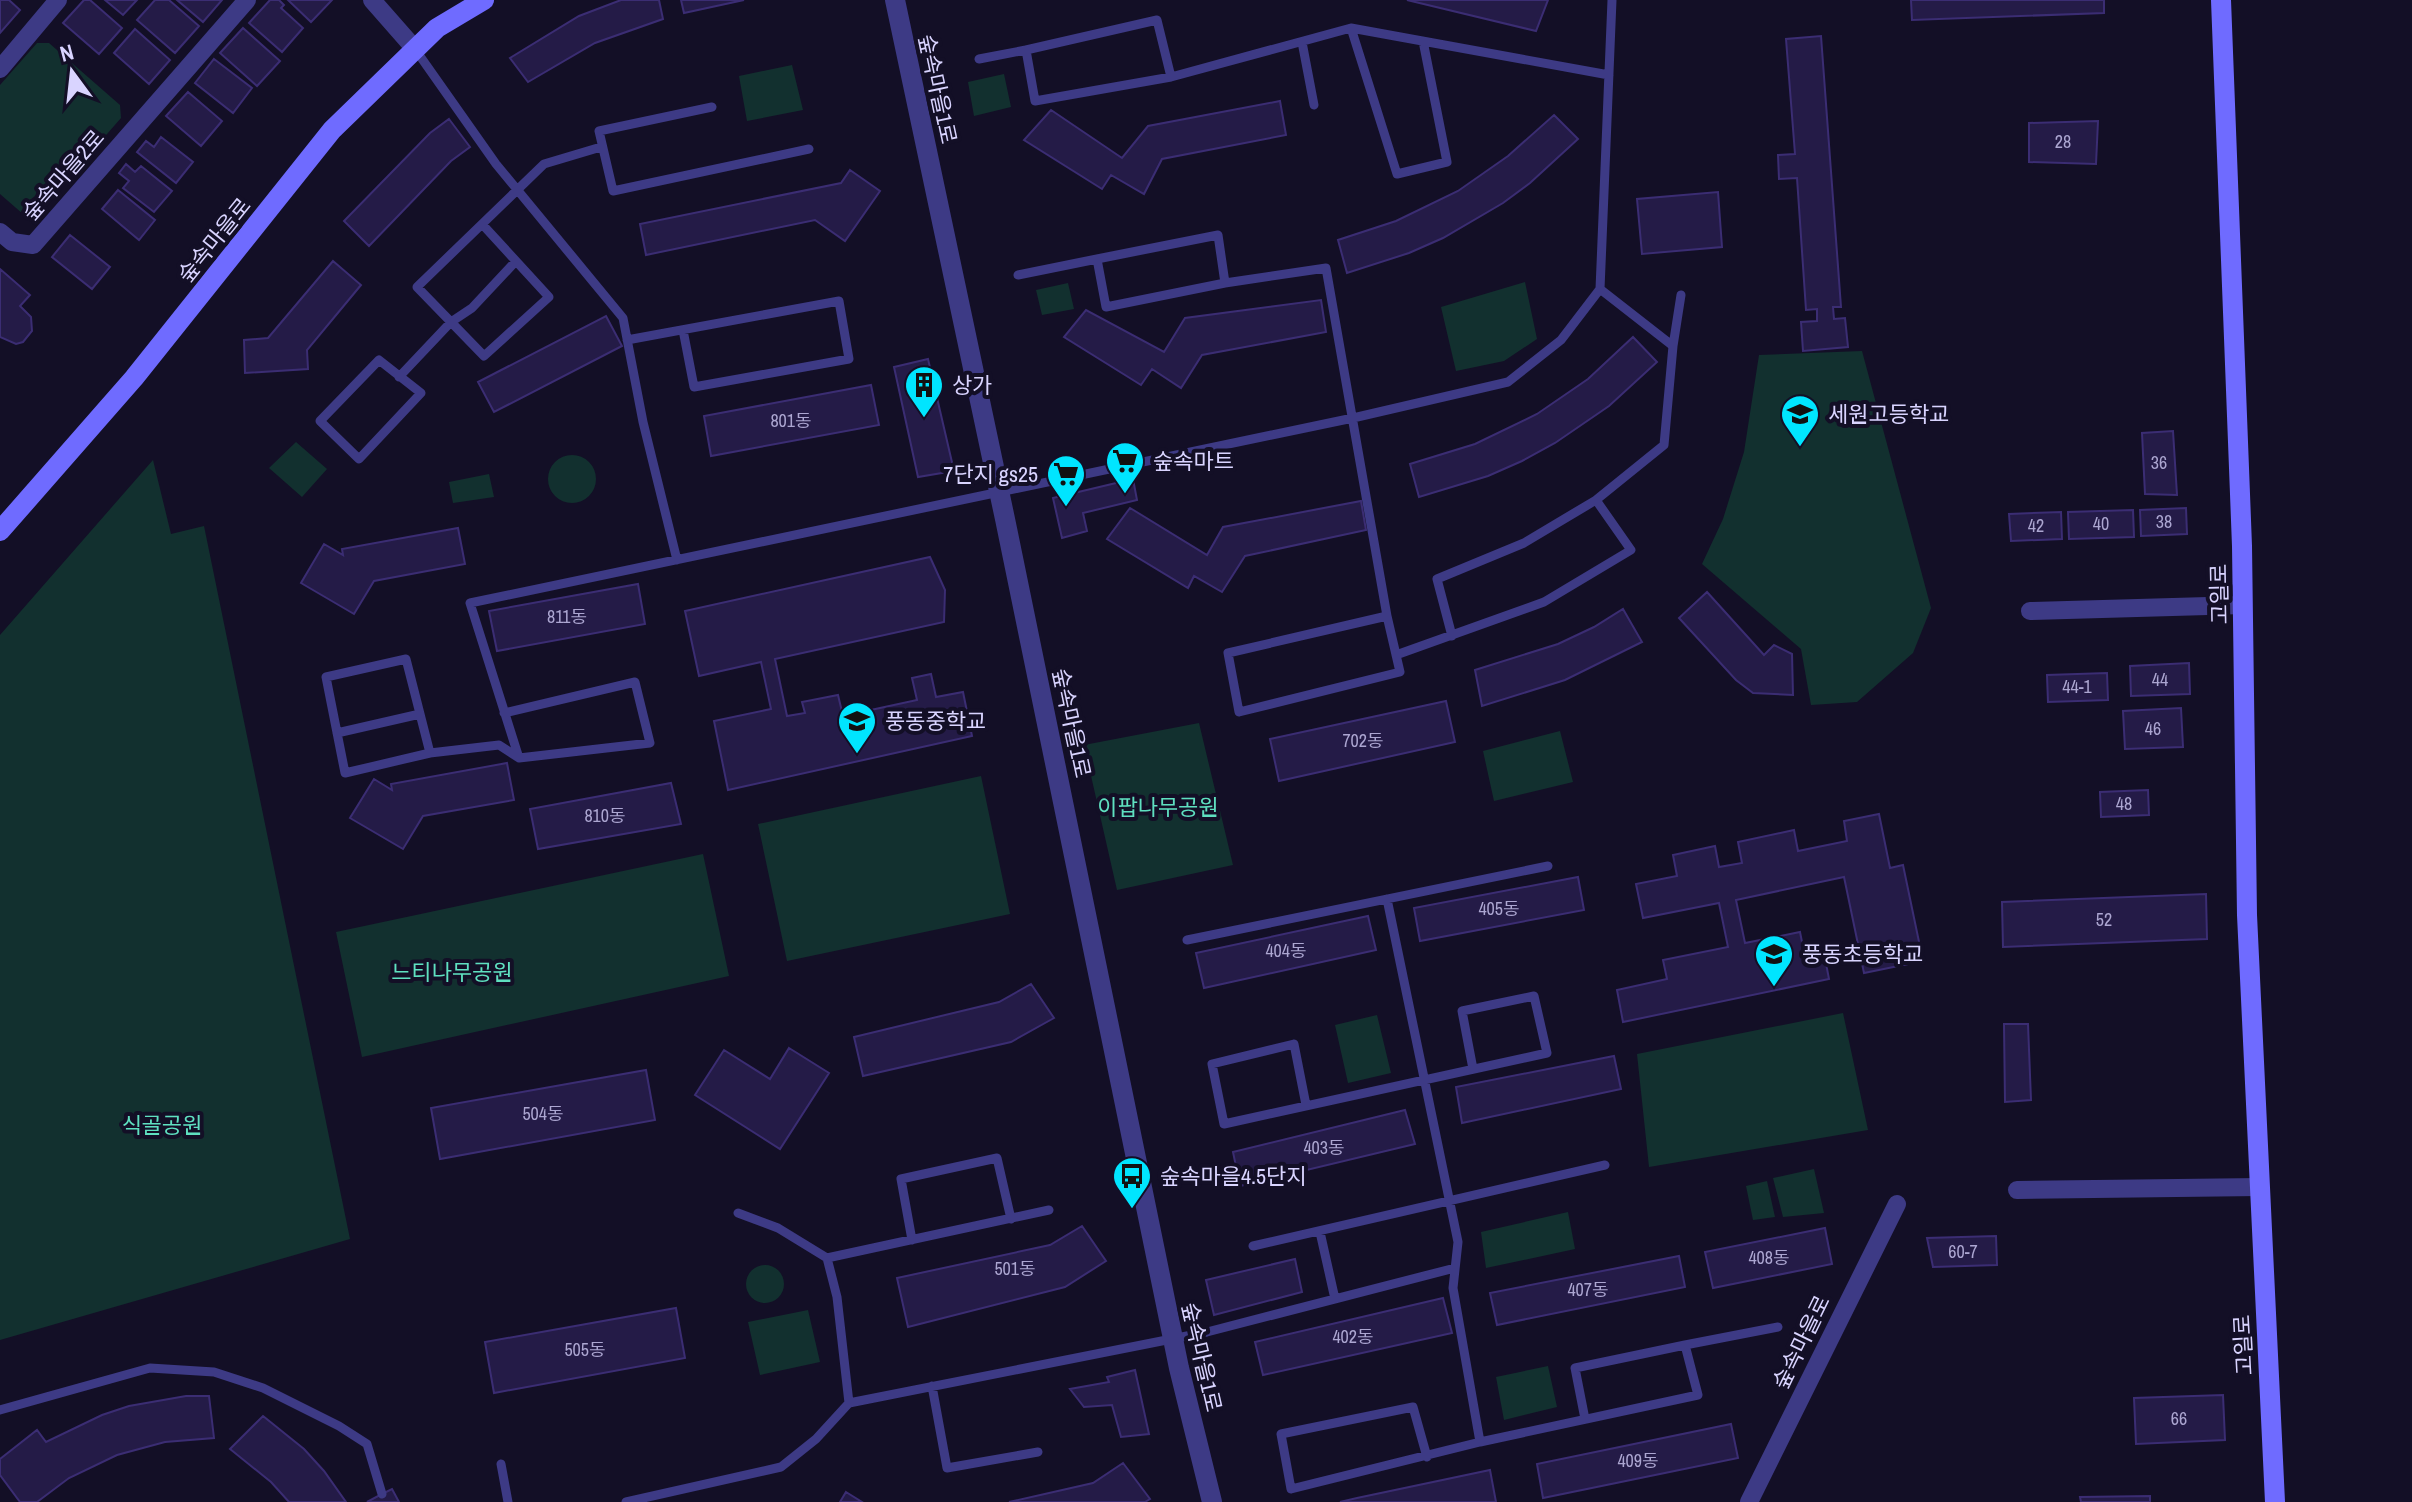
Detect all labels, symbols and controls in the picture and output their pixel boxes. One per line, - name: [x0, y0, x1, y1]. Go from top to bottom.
- street label: 숲속마을1로: [912, 31, 964, 147]
- north arrow: [32, 32, 112, 112]
- text: N: [57, 37, 77, 69]
- street label: 숲속마을2로: [15, 123, 111, 227]
- house number: 28: [2055, 129, 2071, 154]
- street label: 숲속마을로: [170, 191, 258, 289]
- building icon: 상가: [903, 364, 945, 419]
- place label: 상가: [952, 370, 992, 400]
- school or university icon: 세원고등학교: [1779, 393, 1821, 448]
- place label: 세원고등학교: [1828, 399, 1949, 429]
- house number: 801동: [770, 408, 812, 433]
- supermarket icon: 숲속마트: [1104, 440, 1146, 495]
- place label: 숲속마트: [1153, 446, 1234, 476]
- house number: 36: [2151, 450, 2167, 475]
- supermarket icon: 7단지 gs25: [1045, 453, 1087, 508]
- place label: 7단지 gs25: [943, 459, 1038, 489]
- house number: 38: [2156, 509, 2172, 534]
- house number: 40: [2093, 511, 2109, 536]
- house number: 42: [2028, 513, 2044, 538]
- street label: 고일로: [2203, 563, 2235, 625]
- house number: 811동: [547, 604, 587, 629]
- street label: 숲속마을1로: [1046, 665, 1098, 781]
- house number: 44: [2152, 667, 2168, 692]
- house number: 44-1: [2062, 674, 2093, 699]
- school or university icon: 풍동중학교: [836, 700, 878, 755]
- place label: 풍동중학교: [885, 706, 986, 736]
- house number: 46: [2145, 716, 2161, 741]
- house number: 702동: [1342, 728, 1384, 753]
- house number: 48: [2116, 791, 2132, 816]
- park label: 이팝나무공원: [1097, 792, 1219, 822]
- house number: 810동: [584, 803, 626, 828]
- house number: 405동: [1478, 896, 1520, 921]
- house number: 52: [2096, 907, 2112, 932]
- school or university icon: 풍동초등학교: [1753, 933, 1795, 988]
- house number: 404동: [1265, 938, 1307, 963]
- place label: 풍동초등학교: [1802, 939, 1923, 969]
- park label: 느티나무공원: [391, 957, 513, 987]
- house number: 504동: [522, 1101, 564, 1126]
- park label: 식골공원: [122, 1110, 202, 1140]
- house number: 403동: [1303, 1135, 1345, 1160]
- bus stop icon: 숲속마을4.5단지: [1111, 1155, 1153, 1210]
- place label: 숲속마을4.5단지: [1160, 1161, 1307, 1191]
- house number: 60-7: [1948, 1239, 1978, 1264]
- house number: 408동: [1748, 1245, 1790, 1270]
- house number: 501동: [994, 1256, 1036, 1281]
- house number: 407동: [1567, 1277, 1609, 1302]
- street label: 숲속마을로: [1765, 1290, 1837, 1394]
- street label: 숲속마을1로: [1175, 1299, 1229, 1415]
- street label: 고일로: [2226, 1314, 2260, 1376]
- house number: 402동: [1332, 1324, 1374, 1349]
- house number: 505동: [564, 1337, 606, 1362]
- house number: 66: [2171, 1406, 2187, 1431]
- house number: 409동: [1617, 1448, 1659, 1473]

